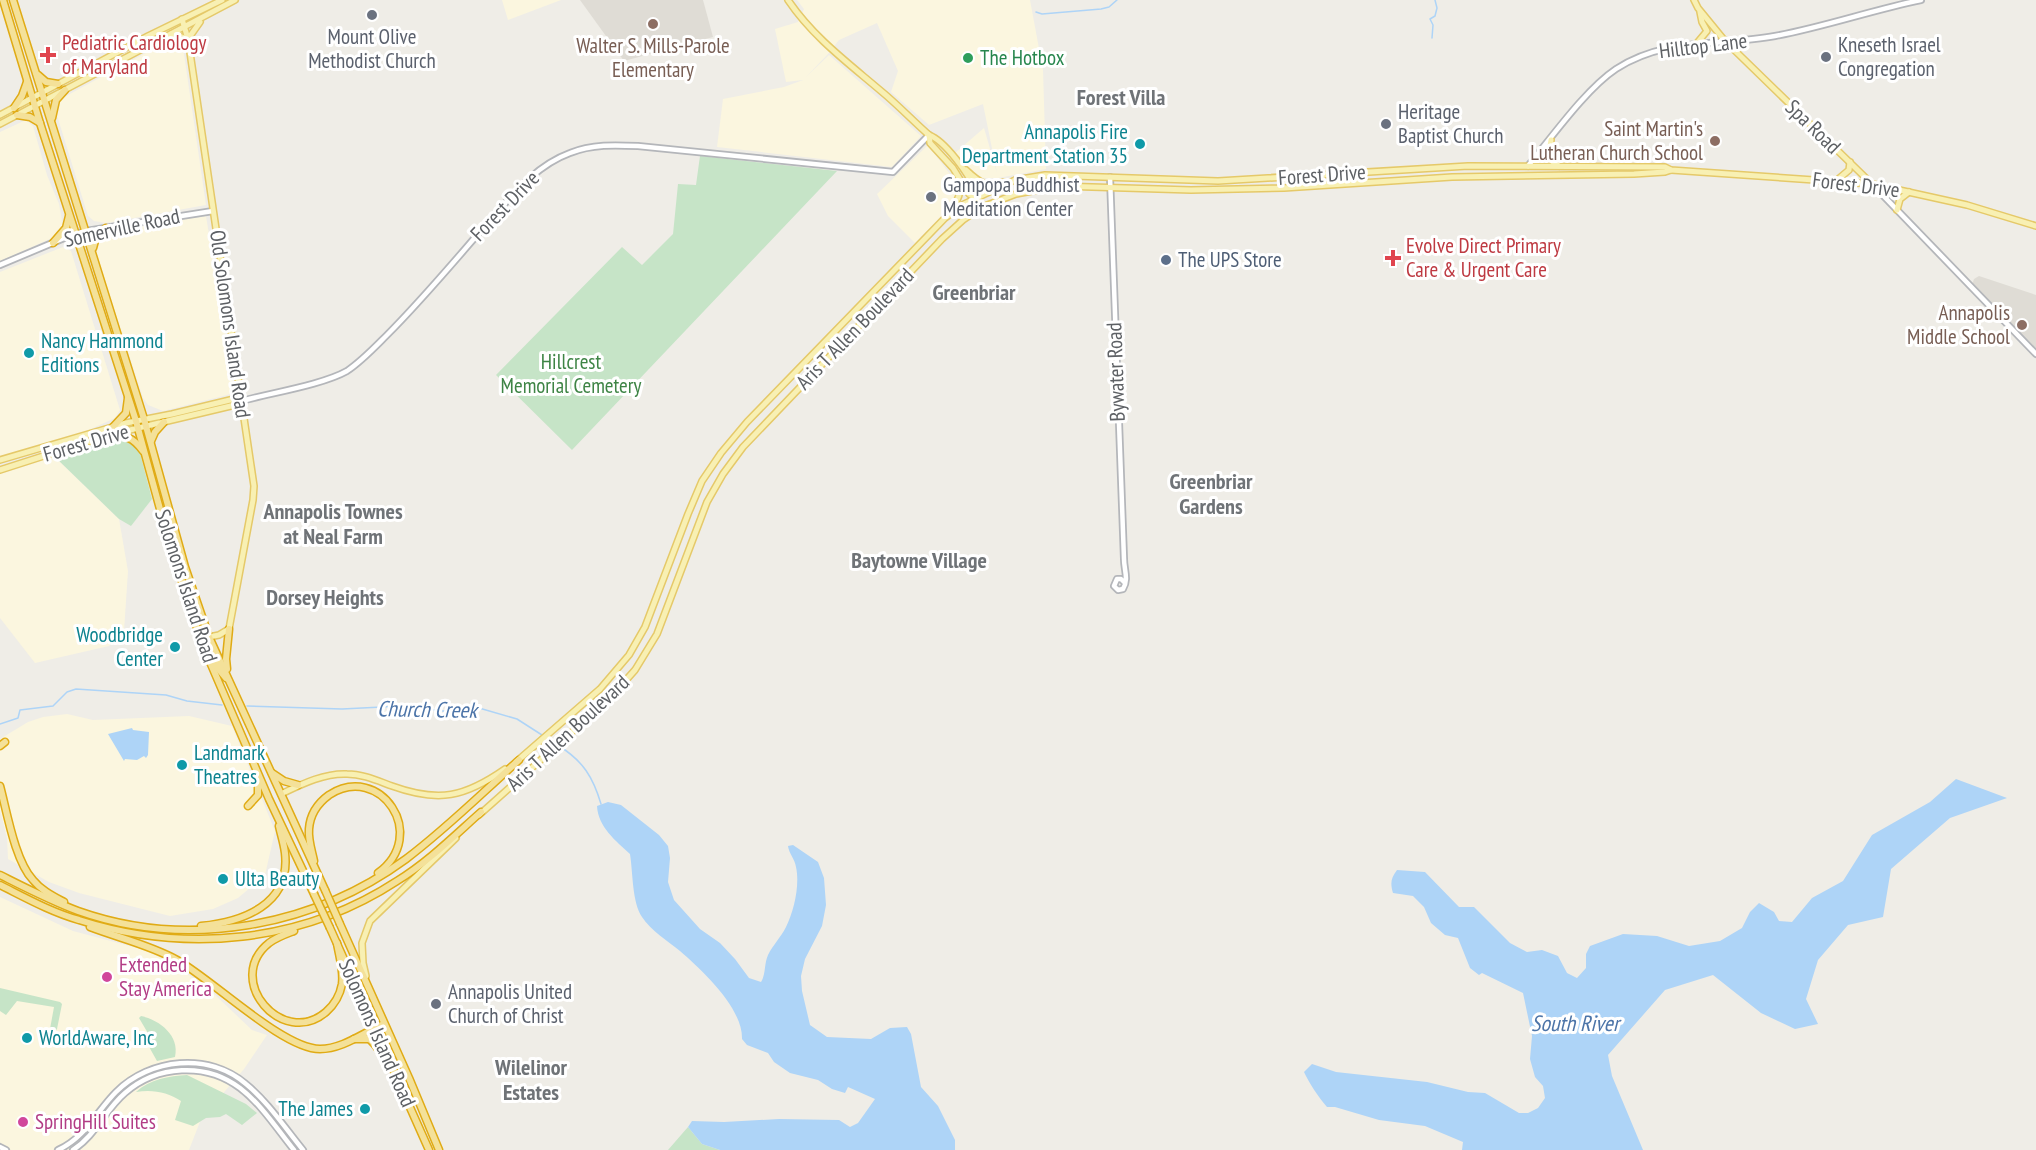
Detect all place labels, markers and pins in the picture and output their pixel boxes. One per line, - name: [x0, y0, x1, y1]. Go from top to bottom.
- marker: Mount Olive Methodist Church: [365, 8, 379, 22]
- marker: Walter S. Mills-Parole Elementary: [646, 17, 660, 31]
- place label: Mount Olive Methodist Church: [308, 23, 436, 74]
- place label: Pediatric Cardiology of Maryland: [62, 29, 206, 80]
- place label: Kneseth Israel Congregation: [1838, 31, 1941, 82]
- place label: Walter S. Mills-Parole Elementary: [576, 32, 730, 83]
- place label: The Hotbox: [980, 44, 1065, 71]
- marker: Pediatric Cardiology of Maryland: [39, 46, 57, 64]
- marker: Kneseth Israel Congregation: [1819, 50, 1833, 64]
- marker: The Hotbox: [961, 51, 975, 65]
- place label: Heritage Baptist Church: [1398, 98, 1504, 149]
- place label: Saint Martin's Lutheran Church School: [1530, 115, 1703, 166]
- marker: Heritage Baptist Church: [1379, 117, 1393, 131]
- place label: Annapolis Fire Department Station 35: [962, 118, 1128, 169]
- marker: Saint Martin's Lutheran Church School: [1708, 134, 1722, 148]
- marker: Annapolis Fire Department Station 35: [1133, 137, 1147, 151]
- place label: Gampopa Buddhist Meditation Center: [943, 171, 1080, 222]
- marker: Gampopa Buddhist Meditation Center: [924, 190, 938, 204]
- place label: Evolve Direct Primary Care & Urgent Care: [1406, 232, 1561, 283]
- place label: The UPS Store: [1178, 246, 1282, 273]
- marker: Evolve Direct Primary Care & Urgent Care: [1384, 249, 1402, 267]
- marker: The UPS Store: [1159, 253, 1173, 267]
- place label: Annapolis Middle School: [1907, 299, 2010, 350]
- marker: Annapolis Middle School: [2015, 318, 2029, 332]
- place label: Nancy Hammond Editions: [41, 327, 163, 378]
- marker: Nancy Hammond Editions: [22, 346, 36, 360]
- place label: Woodbridge Center: [76, 621, 163, 672]
- marker: Woodbridge Center: [168, 640, 182, 654]
- place label: Landmark Theatres: [194, 739, 265, 790]
- marker: Landmark Theatres: [175, 758, 189, 772]
- place label: Ulta Beauty: [235, 865, 319, 892]
- marker: Ulta Beauty: [216, 872, 230, 886]
- place label: Extended Stay America: [119, 951, 212, 1002]
- marker: Extended Stay America: [100, 970, 114, 984]
- place label: Annapolis United Church of Christ: [448, 978, 572, 1029]
- marker: Annapolis United Church of Christ: [429, 997, 443, 1011]
- place label: WorldAware, Inc: [39, 1024, 155, 1051]
- marker: WorldAware, Inc: [20, 1031, 34, 1045]
- place label: The James: [278, 1095, 353, 1122]
- marker: The James: [358, 1102, 372, 1116]
- place label: SpringHill Suites: [35, 1108, 156, 1135]
- marker: SpringHill Suites: [16, 1115, 30, 1129]

